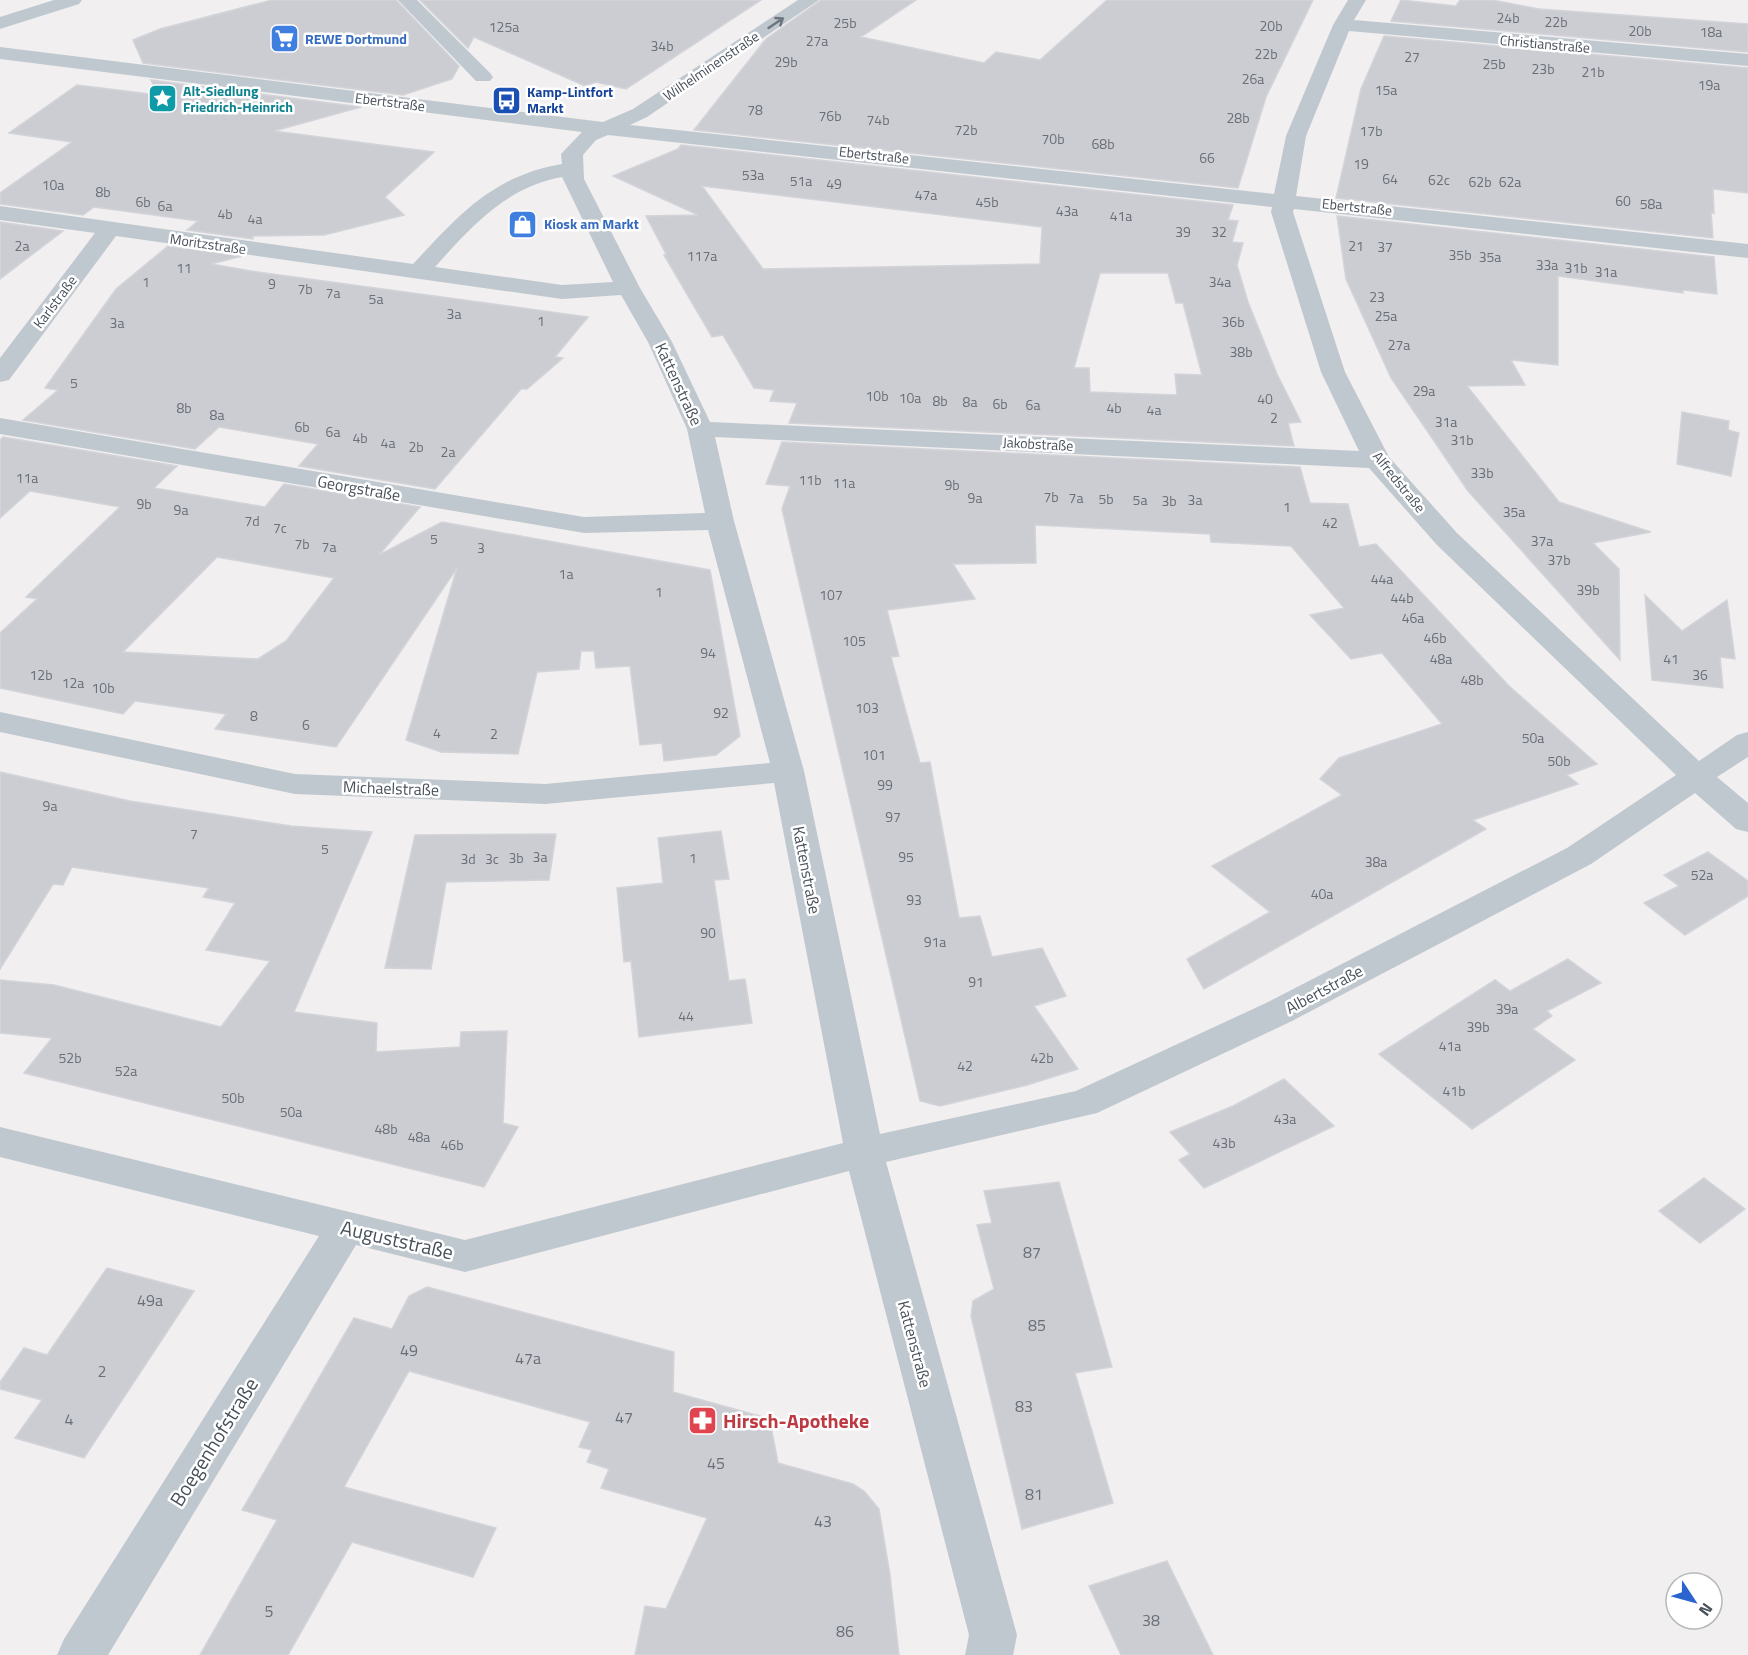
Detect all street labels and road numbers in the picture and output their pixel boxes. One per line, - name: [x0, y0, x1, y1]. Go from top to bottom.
- street label: Wilhelminenstraße: [659, 26, 763, 106]
- street label: Christianstraße: [1499, 29, 1591, 58]
- street label: Ebertstraße: [354, 87, 426, 116]
- street label: Ebertstraße: [838, 140, 910, 169]
- street label: Ebertstraße: [1321, 192, 1393, 221]
- street label: Moritzstraße: [169, 228, 247, 259]
- street label: Karlstraße: [28, 271, 81, 333]
- street label: Kattenstraße: [649, 339, 709, 429]
- street label: Jakobstraße: [1002, 431, 1074, 456]
- street label: Alfredstraße: [1368, 446, 1431, 517]
- street label: Georgstraße: [316, 469, 402, 507]
- street label: Michaelstraße: [343, 774, 439, 802]
- street label: Kattenstraße: [787, 824, 827, 916]
- street label: Albertstraße: [1281, 959, 1367, 1019]
- street label: Auguststraße: [338, 1212, 456, 1268]
- street label: Kattenstraße: [892, 1298, 938, 1390]
- street label: Boegenhofstraße: [162, 1371, 266, 1512]

